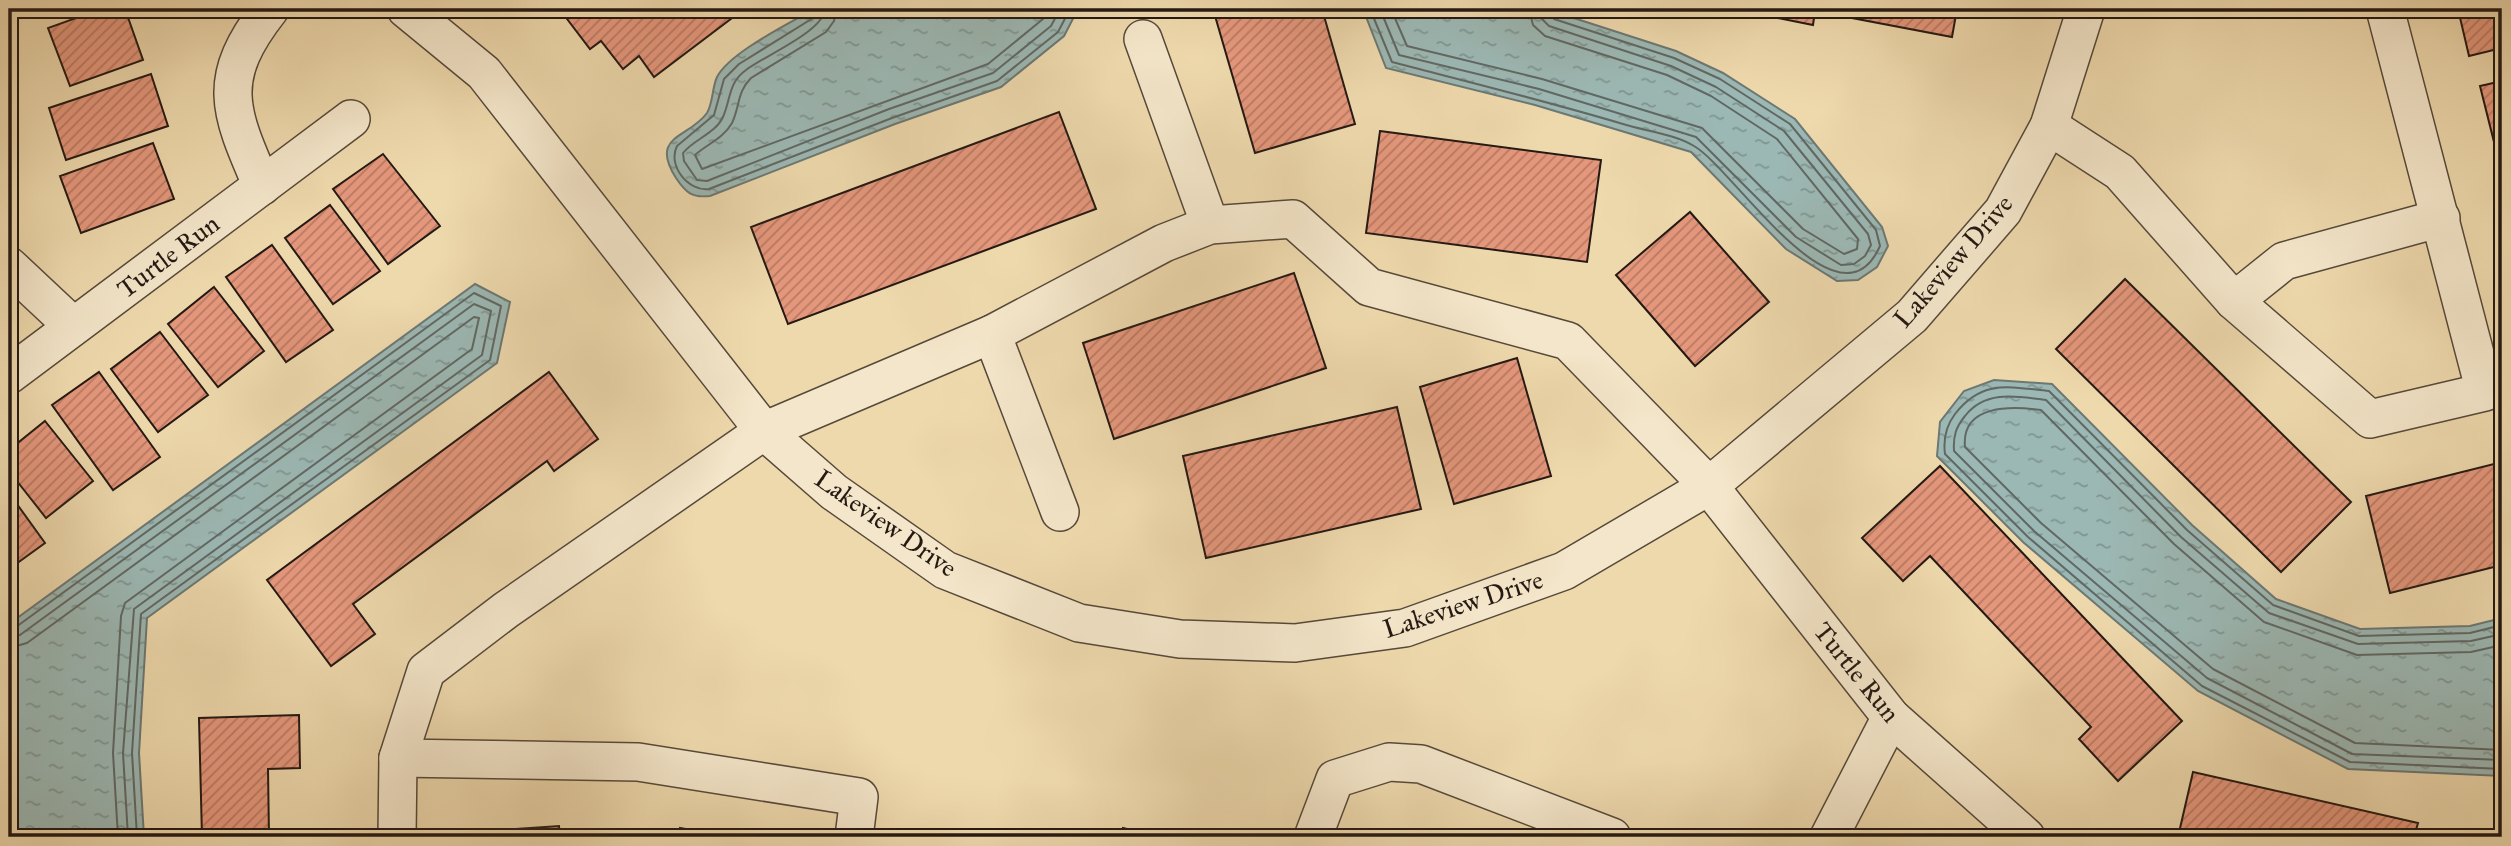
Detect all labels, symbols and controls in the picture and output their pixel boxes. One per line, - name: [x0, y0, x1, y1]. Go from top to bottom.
- street label: Lakeview Drive: [1886, 188, 2020, 334]
- street label: Turtle Run: [111, 207, 225, 305]
- street label: Lakeview Drive: [809, 462, 963, 584]
- street label: Lakeview Drive: [1379, 563, 1547, 645]
- street label: Turtle Run: [1807, 615, 1907, 729]

